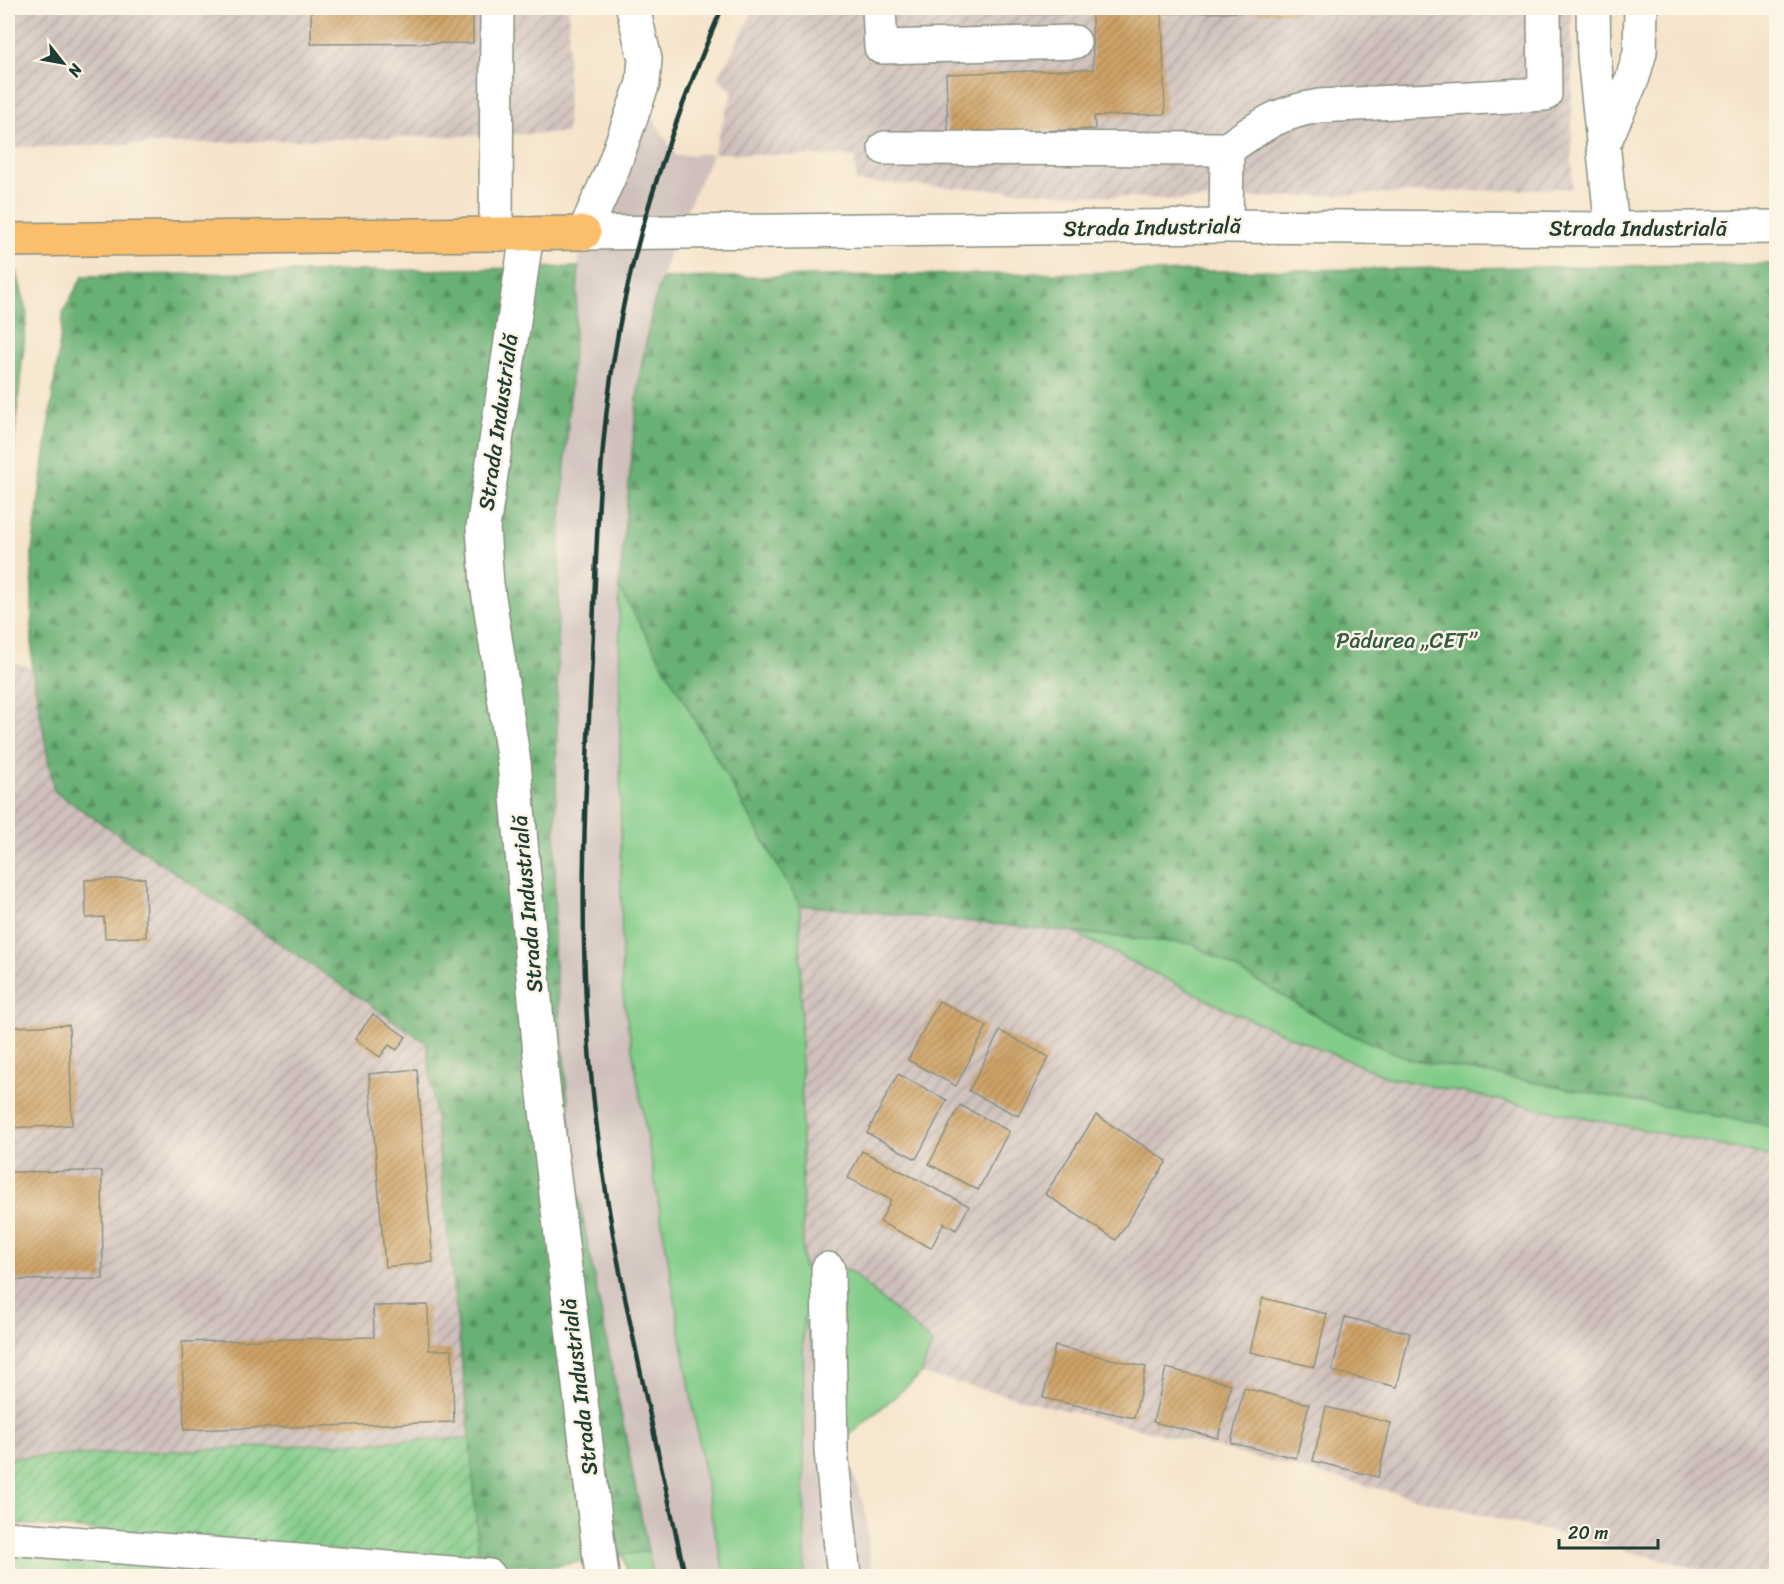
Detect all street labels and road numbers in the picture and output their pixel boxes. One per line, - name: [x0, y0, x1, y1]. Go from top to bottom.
- street label: Strada Industrială: [1063, 206, 1242, 248]
- street label: Strada Industrială: [1549, 209, 1728, 248]
- street label: Strada Industrială: [466, 330, 530, 513]
- street label: Strada Industrială: [500, 813, 554, 994]
- street label: Strada Industrială: [549, 1295, 609, 1478]

